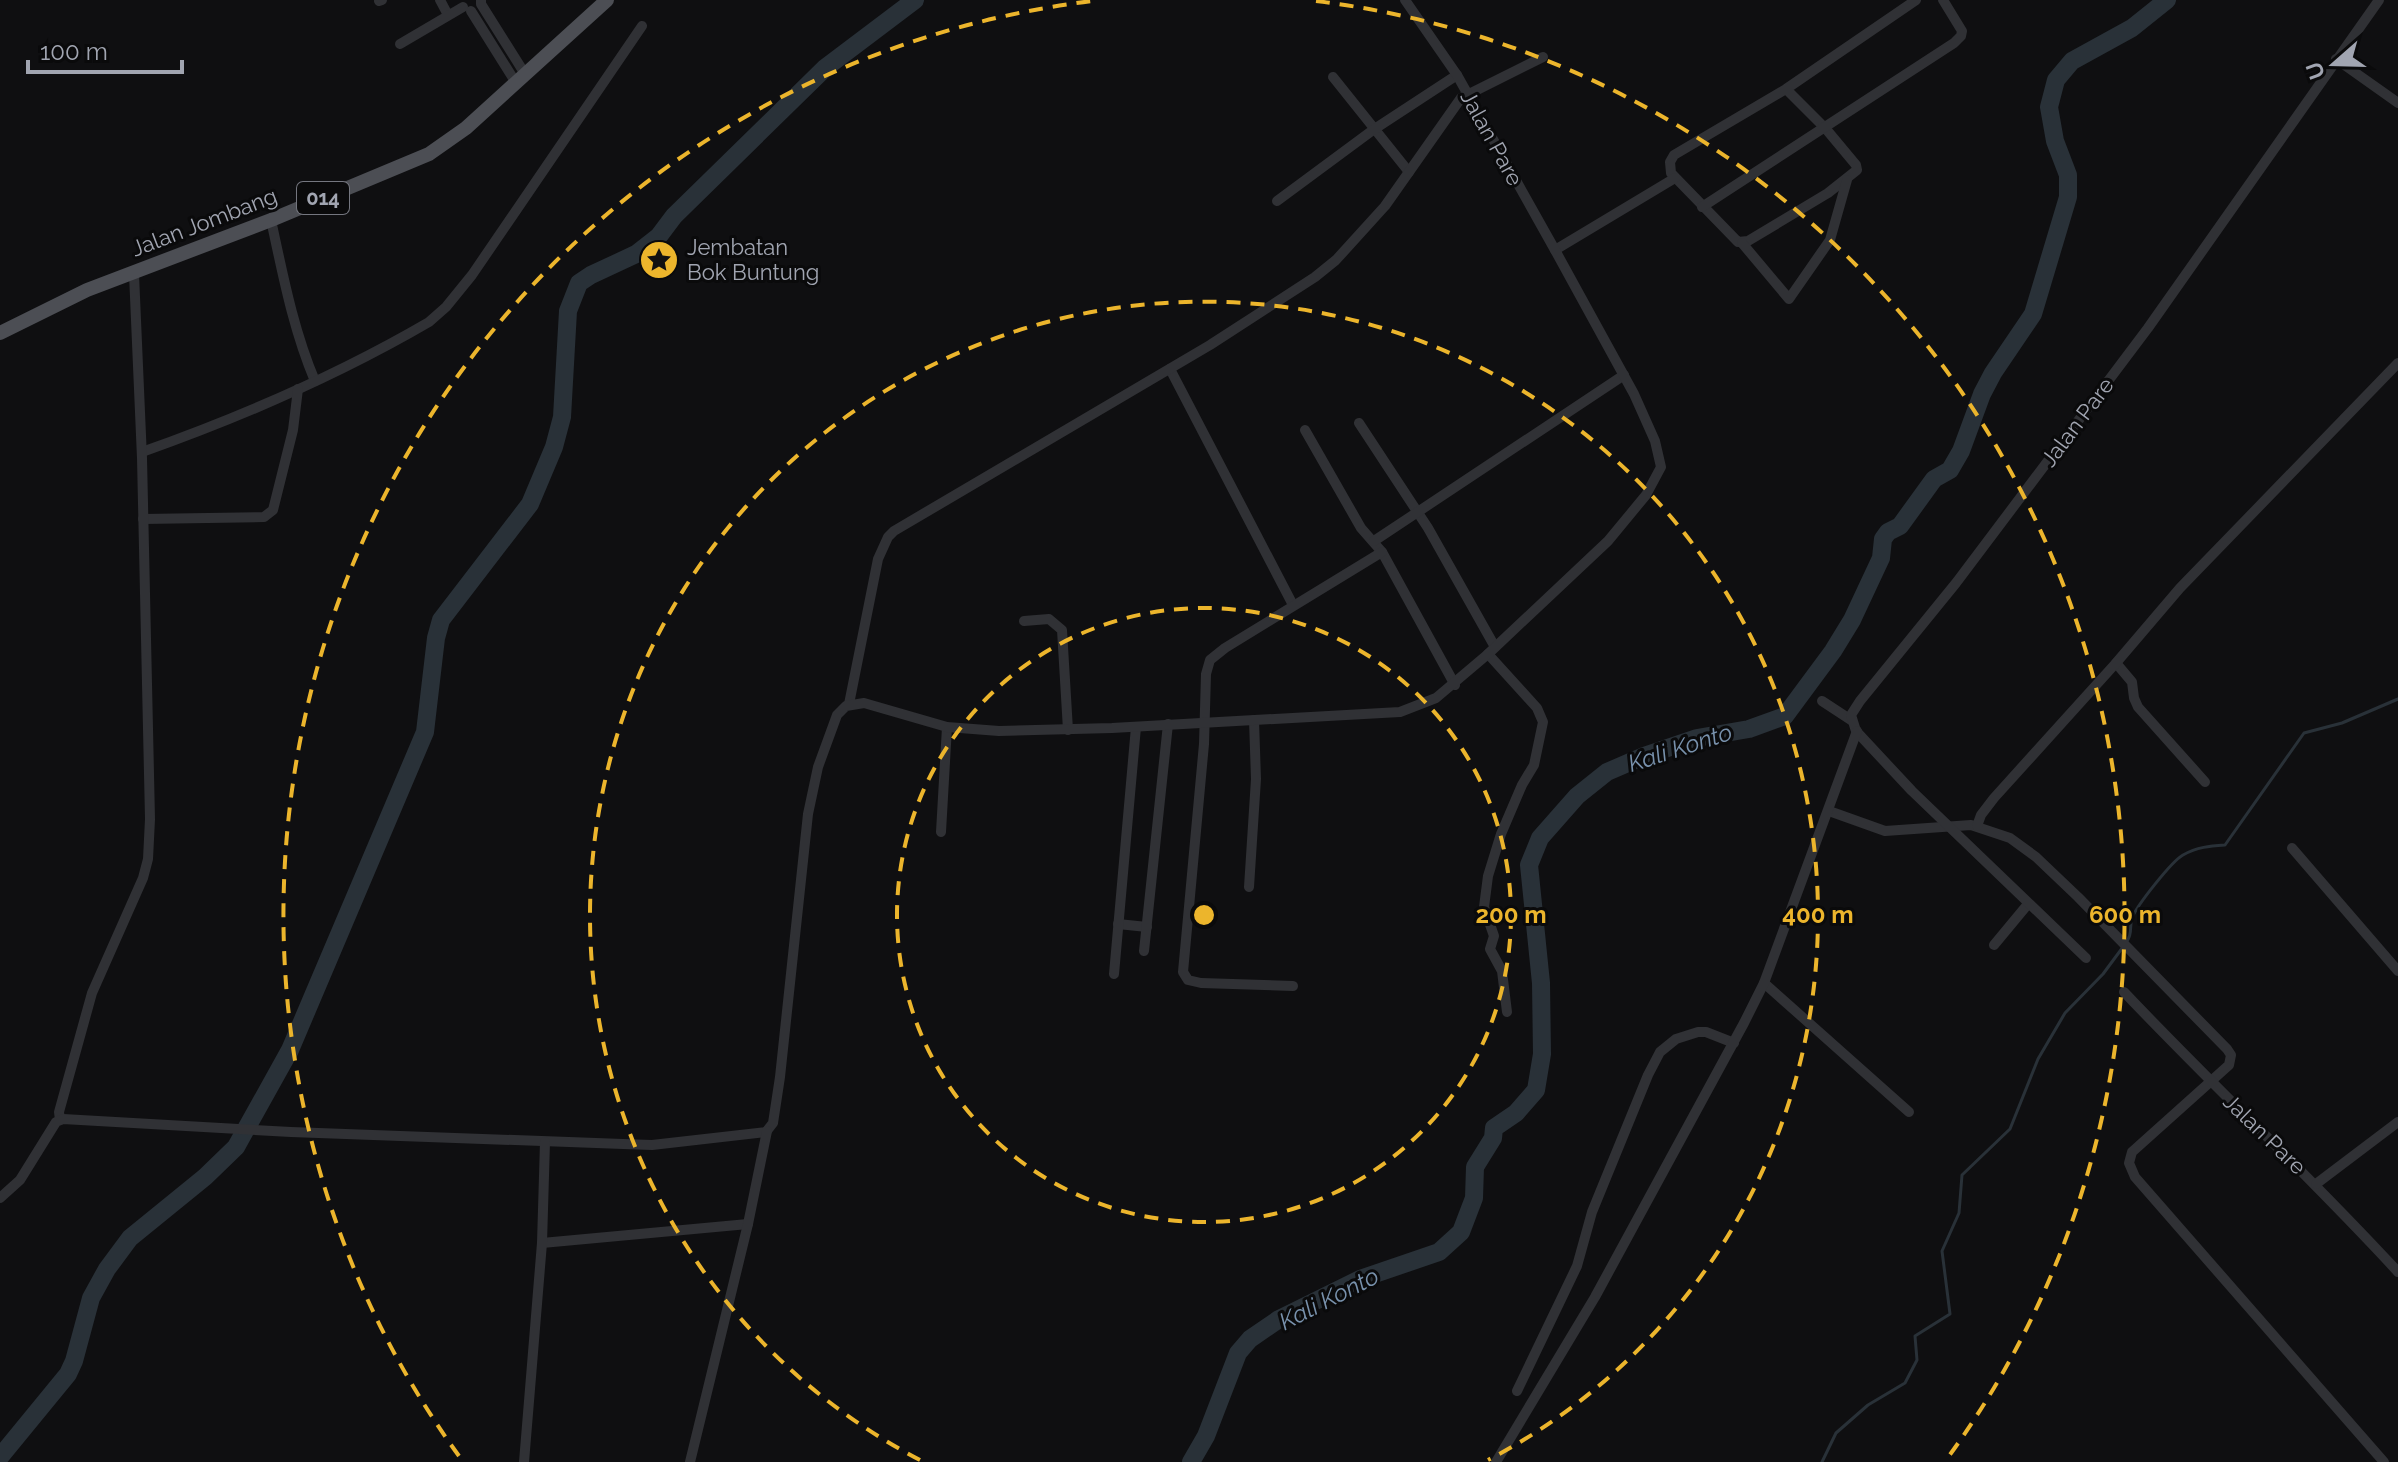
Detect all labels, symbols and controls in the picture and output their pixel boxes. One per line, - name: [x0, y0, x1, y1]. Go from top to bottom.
- scale bar: [28, 24, 182, 74]
- north arrow: [2294, 24, 2374, 104]
- text: 100 m: [40, 37, 108, 66]
- text: U: [2300, 59, 2330, 83]
- street label: Jalan Pare: [1455, 86, 1529, 190]
- street label: Jalan Jombang: [128, 182, 280, 262]
- road number: 014: [297, 182, 349, 214]
- place label: Jembatan Bok Buntung: [687, 234, 819, 285]
- place icon: Jembatan Bok Buntung: [638, 239, 680, 281]
- street label: Jalan Pare: [2035, 372, 2119, 472]
- water label: Kali Konto: [1624, 717, 1736, 778]
- text: 200 m: [1475, 900, 1547, 929]
- text: 400 m: [1782, 900, 1854, 929]
- text: 600 m: [2089, 900, 2161, 929]
- centre of rings: [1190, 901, 1218, 929]
- street label: Jalan Pare: [2218, 1088, 2312, 1180]
- water label: Kali Konto: [1274, 1261, 1383, 1336]

